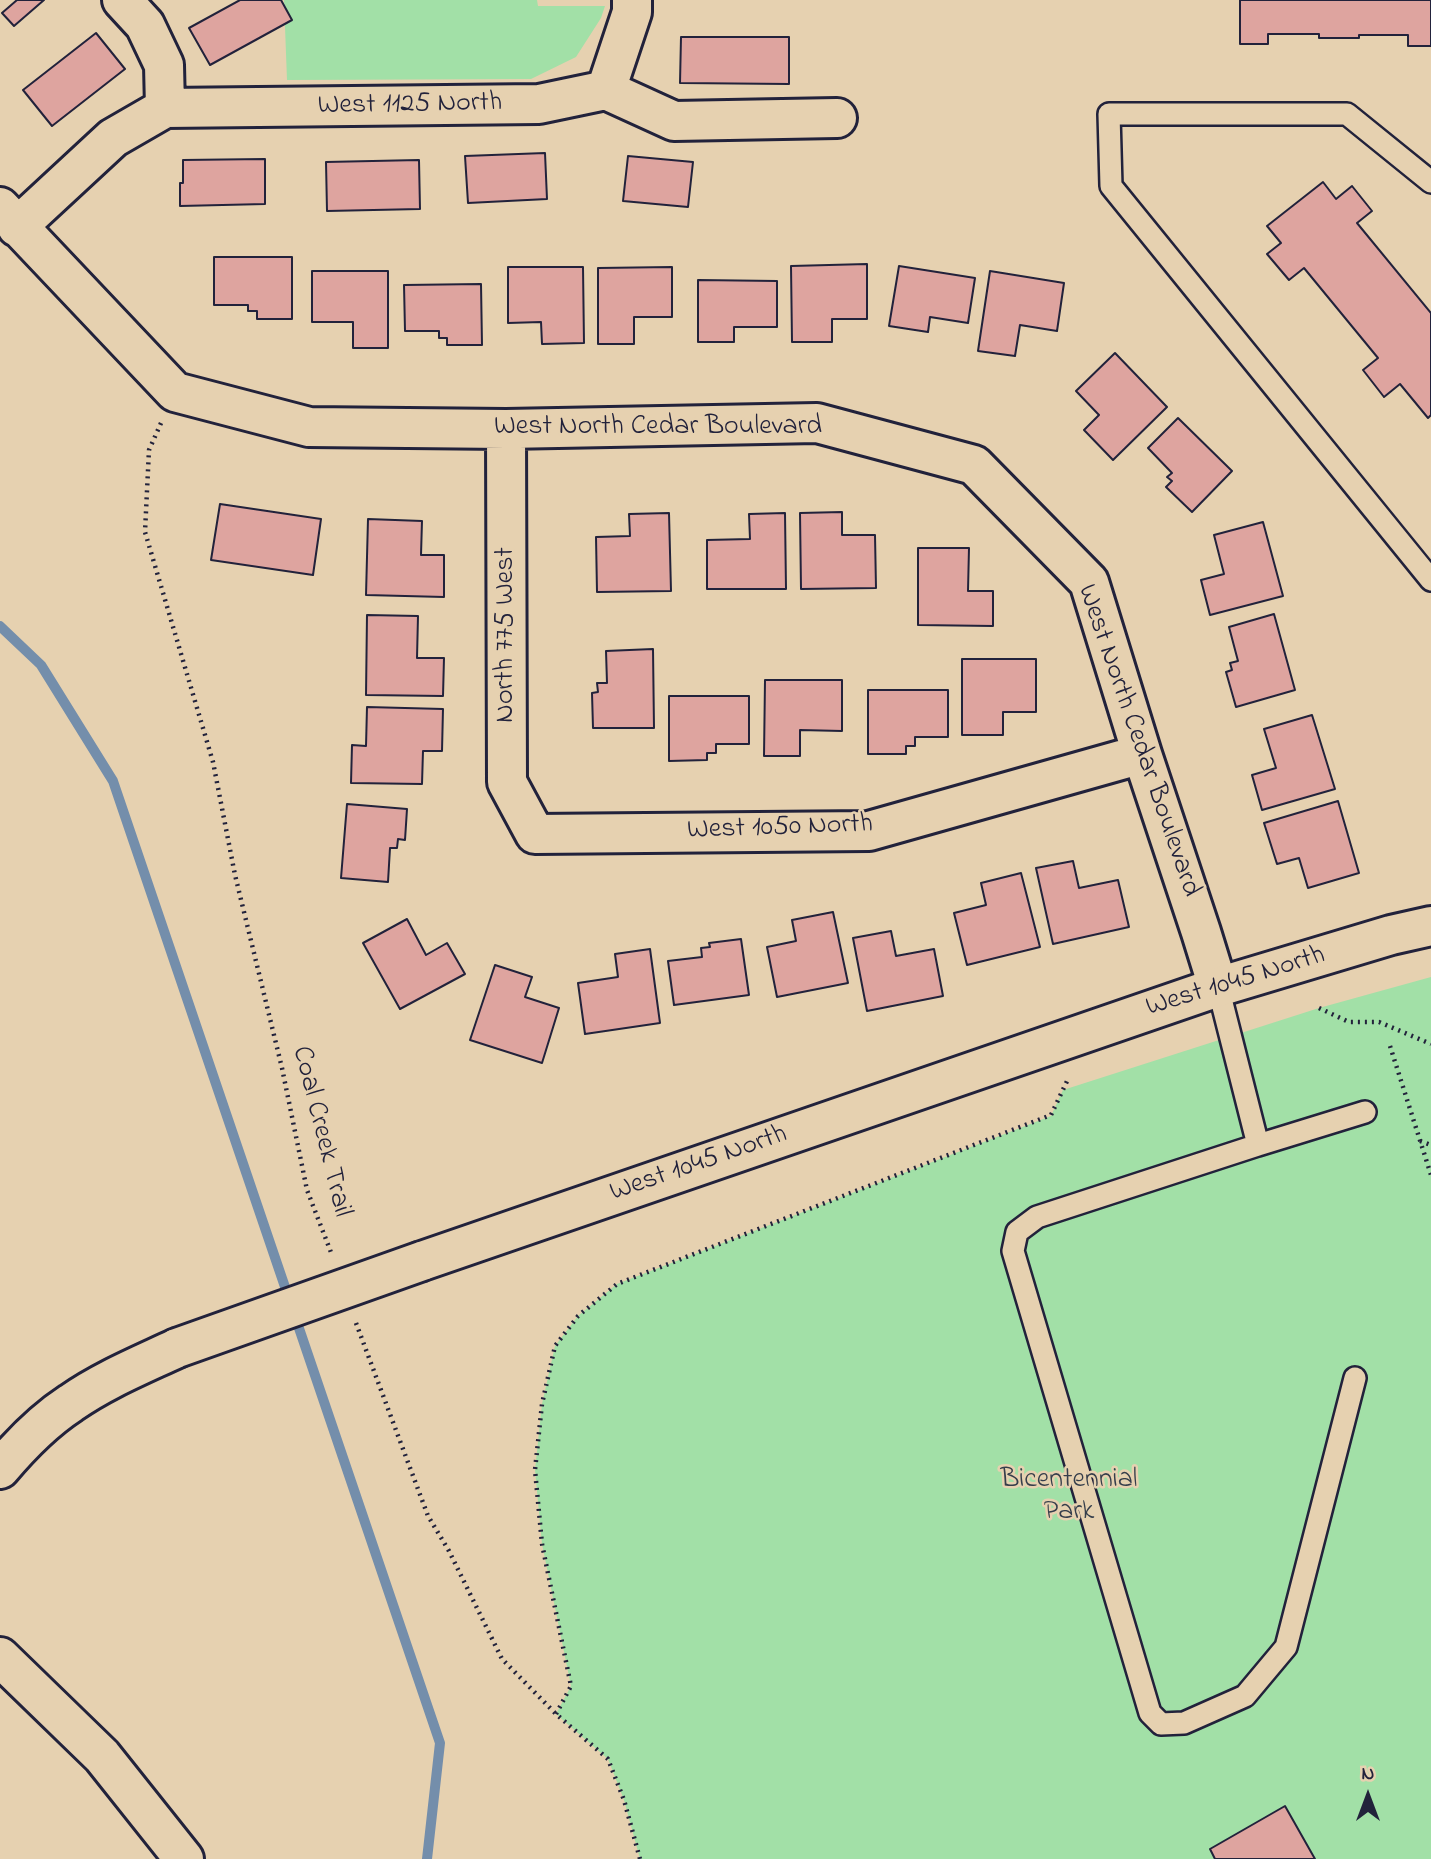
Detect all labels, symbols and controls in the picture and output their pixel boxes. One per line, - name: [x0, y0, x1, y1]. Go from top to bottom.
- street label: West 1125 North: [317, 88, 503, 124]
- street label: West North Cedar Boulevard: [494, 411, 822, 445]
- street label: North 775 West: [490, 547, 524, 723]
- street label: West North Cedar Boulevard: [1068, 580, 1206, 902]
- street label: West 1050 North: [687, 809, 873, 849]
- street label: West 1045 North: [1142, 940, 1330, 1026]
- street label: Coal Creek Trail: [283, 1043, 357, 1221]
- street label: West 1045 North: [606, 1119, 792, 1211]
- park label: Bicentennial Park: [1000, 1464, 1138, 1530]
- north arrow: [1333, 1761, 1403, 1831]
- text: N: [1362, 1761, 1374, 1788]

